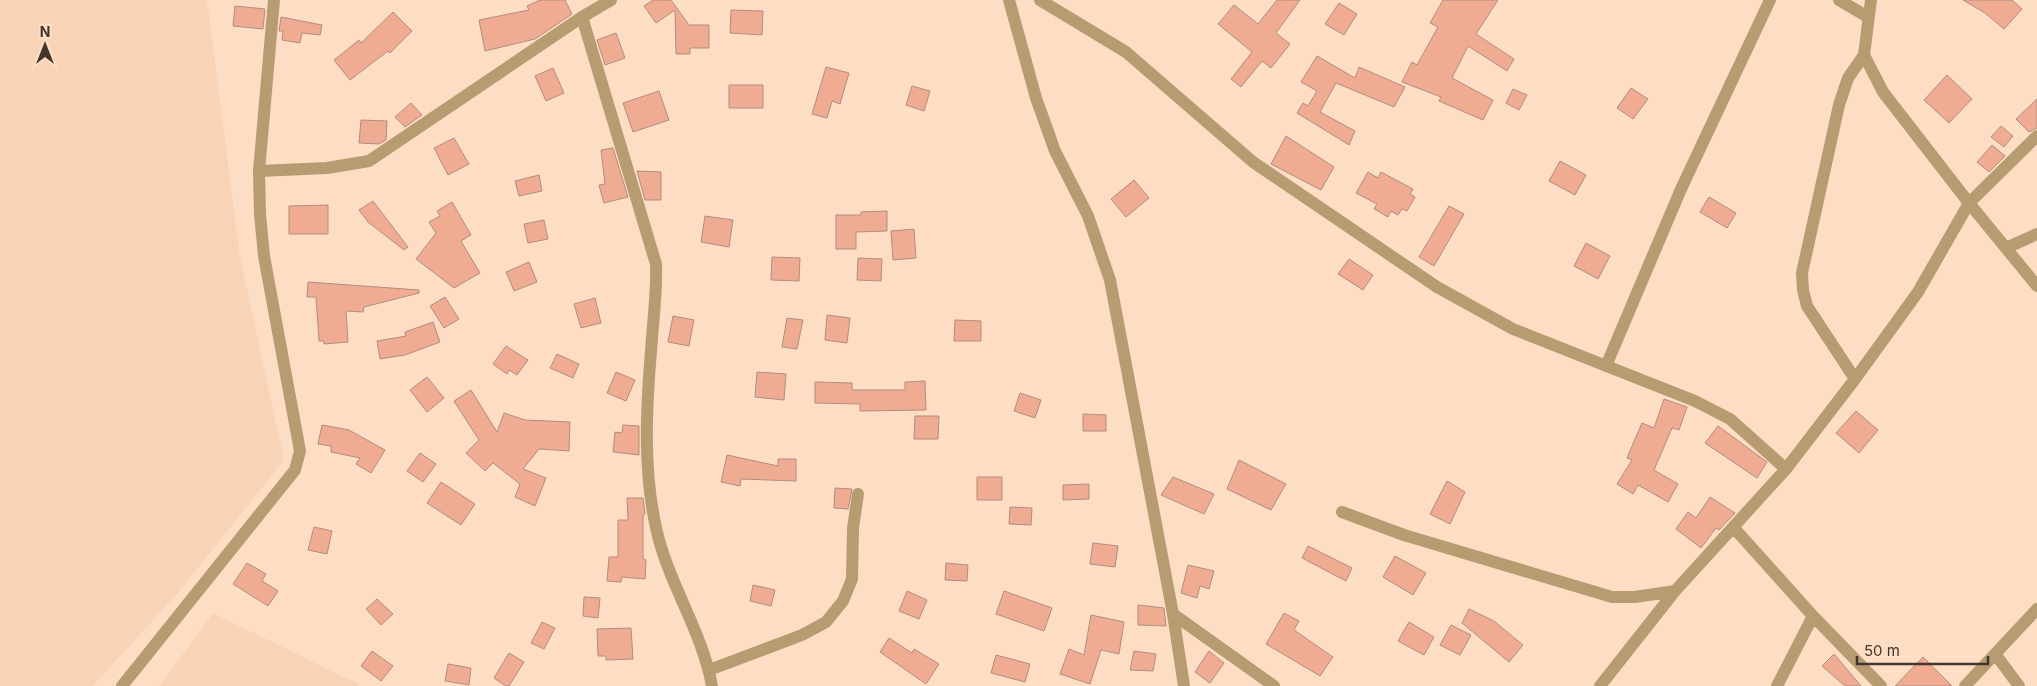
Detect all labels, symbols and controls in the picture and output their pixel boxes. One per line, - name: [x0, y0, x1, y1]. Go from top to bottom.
- north arrow: [20, 20, 70, 70]
- text: N: [40, 23, 50, 40]
- scale bar: [1857, 634, 1988, 666]
- text: 50 m: [1864, 641, 1900, 660]

